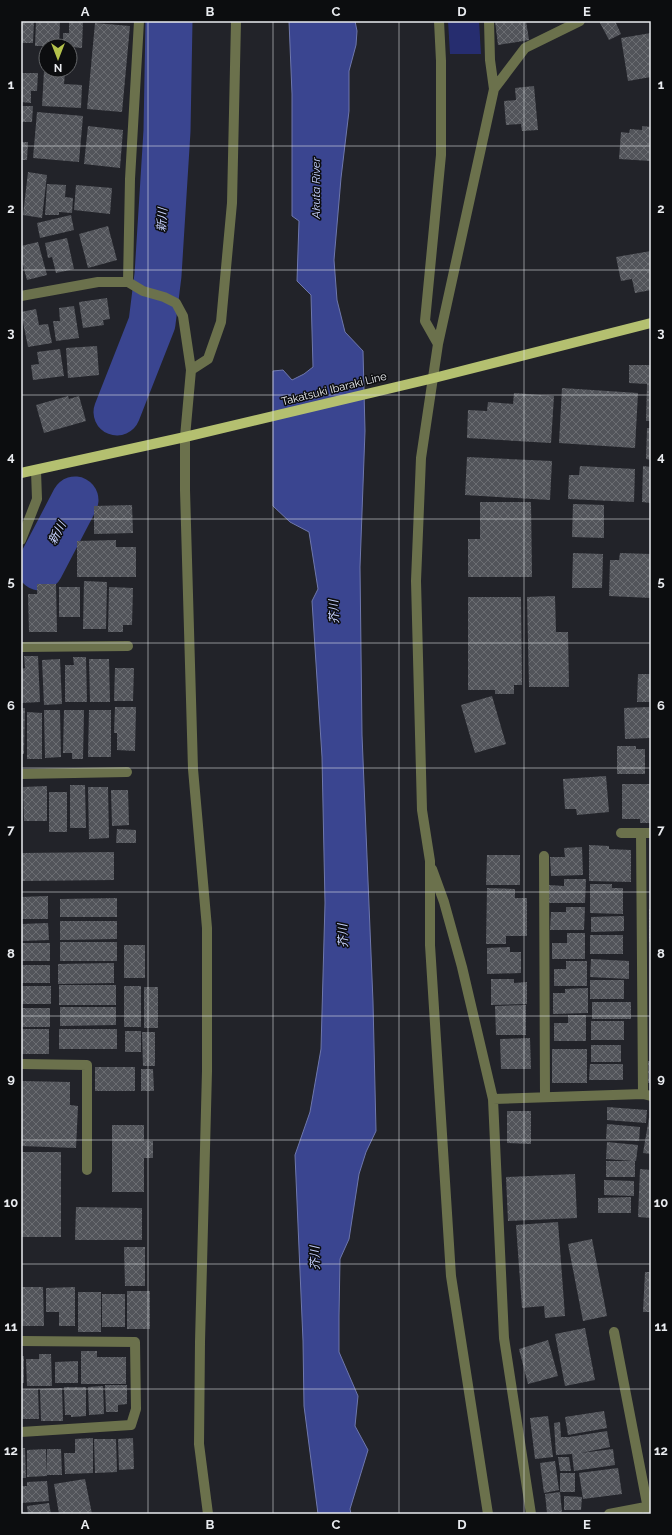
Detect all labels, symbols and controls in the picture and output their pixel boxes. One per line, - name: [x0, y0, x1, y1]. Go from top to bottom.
- text: A: [81, 4, 90, 19]
- text: B: [206, 4, 215, 19]
- text: C: [332, 4, 341, 19]
- text: D: [457, 4, 467, 19]
- text: E: [583, 4, 591, 19]
- north arrow: [38, 38, 78, 78]
- text: N: [54, 61, 62, 74]
- text: 1: [8, 77, 15, 92]
- text: 1: [658, 77, 665, 92]
- water label: Akuta River: [309, 156, 323, 220]
- text: 2: [7, 201, 15, 216]
- text: 2: [657, 201, 665, 216]
- water label: 新川: [154, 206, 170, 232]
- text: 3: [7, 325, 15, 340]
- text: 3: [657, 325, 665, 340]
- street label: Takatsuki Ibaraki Line: [280, 370, 388, 408]
- text: 4: [7, 449, 15, 464]
- text: 4: [657, 449, 665, 464]
- water label: 新川: [45, 517, 70, 547]
- text: 5: [7, 574, 15, 589]
- text: 5: [657, 574, 665, 589]
- water label: 芥川: [327, 598, 341, 624]
- text: 6: [7, 698, 15, 713]
- text: 6: [657, 698, 665, 713]
- text: 7: [7, 822, 15, 837]
- text: 7: [657, 822, 665, 837]
- water label: 芥川: [336, 922, 350, 948]
- text: 8: [7, 946, 15, 961]
- text: 8: [657, 946, 665, 961]
- text: 9: [7, 1071, 15, 1086]
- text: 9: [657, 1071, 665, 1086]
- text: 10: [4, 1195, 18, 1210]
- text: 10: [654, 1195, 668, 1210]
- water label: 芥川: [308, 1244, 322, 1270]
- text: 11: [5, 1319, 18, 1334]
- text: 11: [655, 1319, 668, 1334]
- text: 12: [4, 1443, 18, 1458]
- text: 12: [654, 1443, 668, 1458]
- text: A: [81, 1517, 90, 1532]
- text: B: [206, 1517, 215, 1532]
- text: C: [332, 1517, 341, 1532]
- text: D: [457, 1517, 467, 1532]
- text: E: [583, 1517, 591, 1532]

